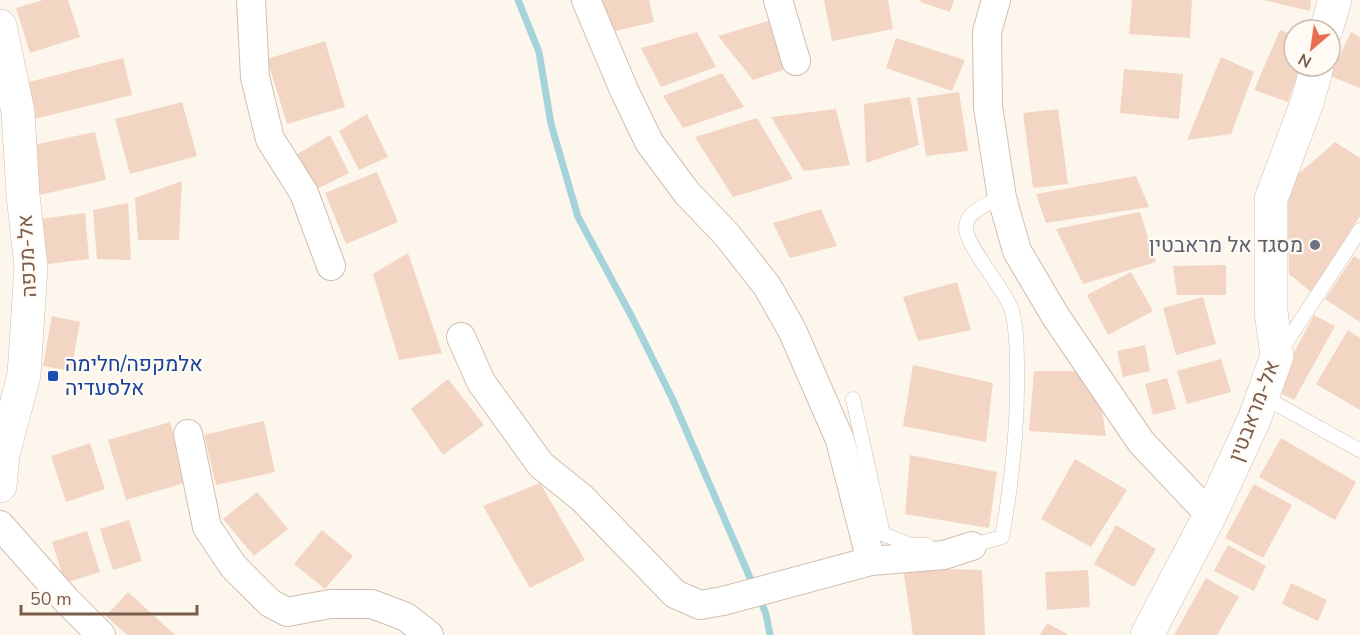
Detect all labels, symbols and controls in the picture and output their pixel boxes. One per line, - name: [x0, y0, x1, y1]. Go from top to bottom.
- north arrow: [1282, 18, 1342, 78]
- text: N: [1295, 48, 1316, 73]
- street label: אל-מכפה: [11, 214, 43, 298]
- place label: מסגד אל מראבטין: [1149, 231, 1303, 259]
- marker: מסגד אל מראבטין: [1308, 238, 1322, 252]
- place label: אלמקפה/חלימה אלסעדיה: [65, 350, 203, 402]
- street label: אל-מראבטין: [1222, 356, 1286, 466]
- marker: אלמקפה/חלימה אלסעדיה: [46, 369, 60, 383]
- scale bar: [21, 578, 196, 616]
- text: 50 m: [30, 587, 72, 611]

